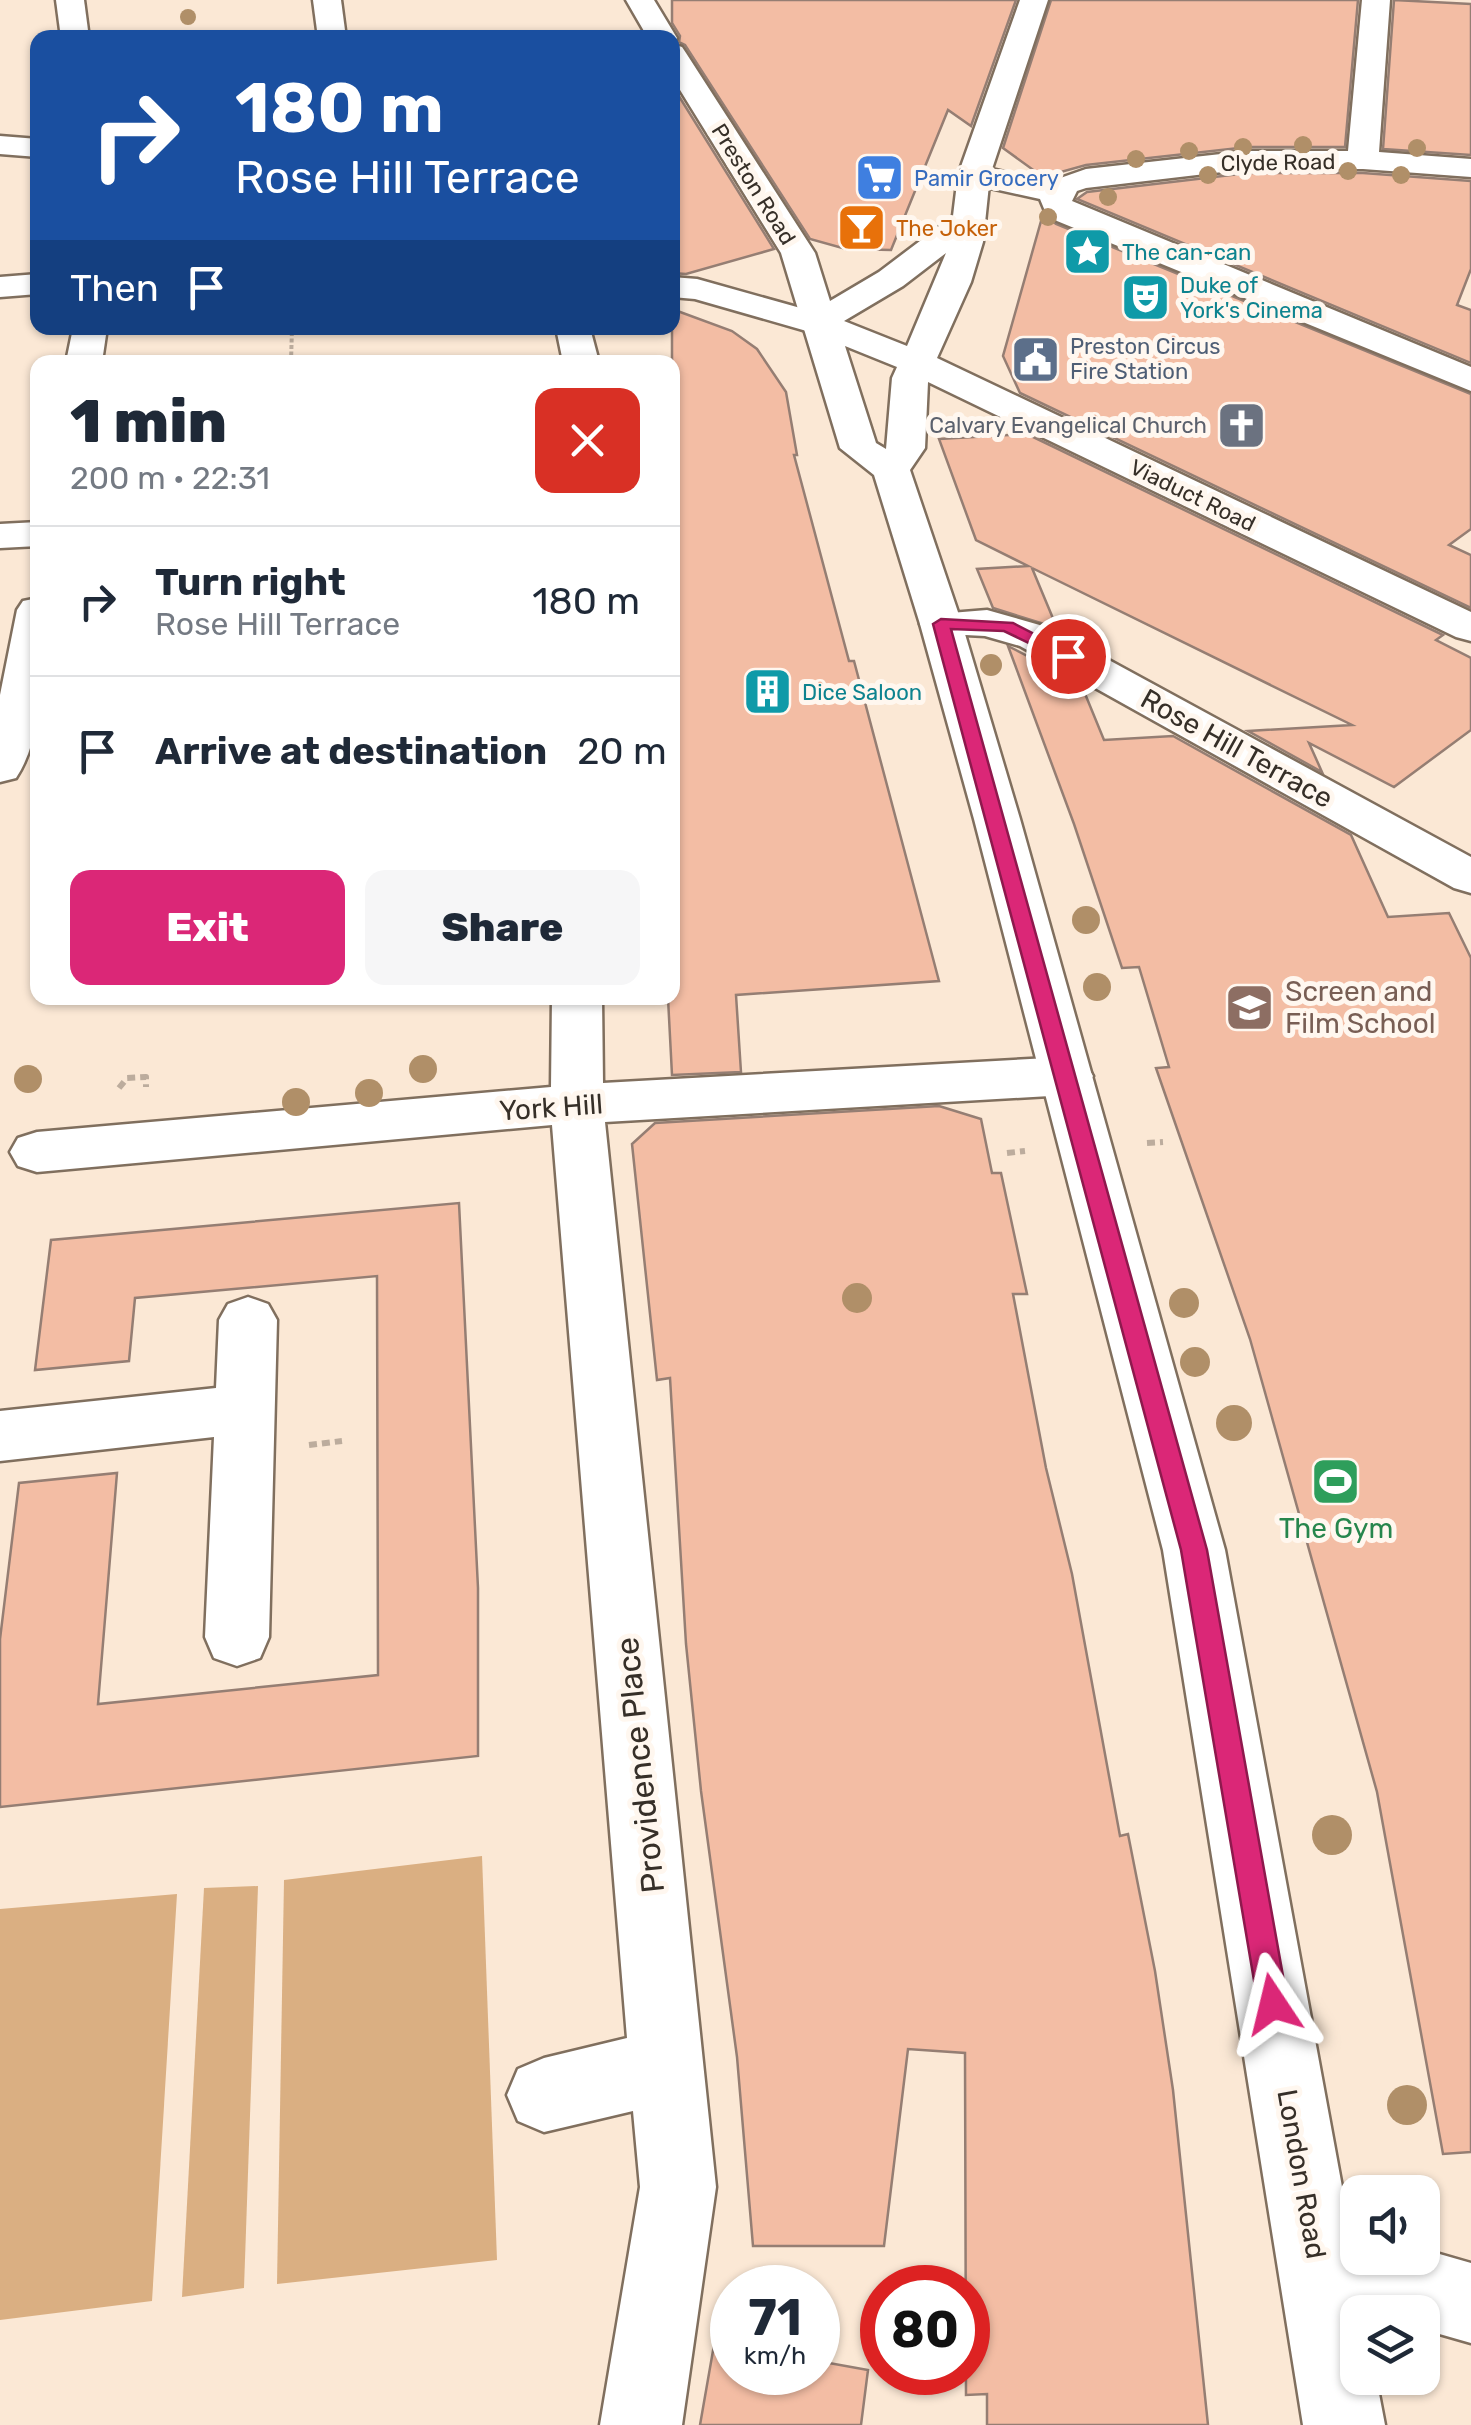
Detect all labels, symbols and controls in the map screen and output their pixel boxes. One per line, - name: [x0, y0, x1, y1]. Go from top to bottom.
- text: 180 m: [235, 67, 444, 150]
- icon: right: [70, 70, 200, 200]
- street label: Preston Road: [706, 119, 802, 250]
- street label: Clyde Road: [1220, 148, 1336, 177]
- text: Rose Hill Terrace: [235, 151, 580, 204]
- supermarket icon: Pamir Grocery: [853, 152, 905, 204]
- place label: Pamir Grocery: [914, 165, 1059, 192]
- bar icon: The Joker: [835, 202, 887, 254]
- place label: The Joker: [896, 215, 998, 242]
- place icon: The can-can: [1061, 226, 1113, 278]
- place label: The can-can: [1122, 239, 1251, 266]
- icon: arrive: [179, 260, 234, 315]
- text: Then: [70, 265, 159, 311]
- theatre icon: Duke of York's Cinema: [1119, 272, 1171, 324]
- place label: Duke of York's Cinema: [1180, 272, 1323, 324]
- public building icon: Preston Circus Fire Station: [1009, 333, 1061, 385]
- place label: Preston Circus Fire Station: [1070, 333, 1220, 385]
- text: 1 min: [70, 386, 227, 457]
- button: close: [535, 388, 640, 493]
- church icon: Calvary Evangelical Church: [1216, 399, 1268, 451]
- place label: Calvary Evangelical Church: [929, 412, 1207, 439]
- street label: Viaduct Road: [1126, 453, 1260, 537]
- text: 200 m · 22:31: [70, 459, 270, 497]
- text: Turn right: [155, 559, 346, 605]
- icon: right: [70, 574, 125, 629]
- text: 180 m: [532, 578, 640, 624]
- text: Rose Hill Terrace: [155, 605, 400, 643]
- pin: [1026, 614, 1111, 699]
- icon: arrive: [1041, 629, 1096, 684]
- building icon: Dice Saloon: [741, 666, 793, 718]
- place label: Dice Saloon: [802, 679, 922, 706]
- street label: Rose Hill Terrace: [1135, 682, 1339, 815]
- icon: arrive: [70, 724, 125, 779]
- text: Arrive at destination: [155, 728, 547, 774]
- text: 20 m: [577, 728, 667, 774]
- button: Exit: [70, 870, 345, 985]
- button: Share: [365, 870, 640, 985]
- place label: Screen and Film School: [1285, 975, 1436, 1040]
- school or university icon: Screen and Film School: [1224, 981, 1276, 1033]
- street label: York Hill: [498, 1087, 604, 1128]
- sports icon: The Gym: [1310, 1455, 1362, 1507]
- place label: The Gym: [1279, 1512, 1393, 1545]
- street label: Providence Place: [608, 1635, 672, 1895]
- position arrow: [1221, 1952, 1325, 2056]
- street label: London Road: [1270, 2087, 1333, 2261]
- map controls: [1340, 2175, 1440, 2395]
- button: sound: [1340, 2175, 1440, 2275]
- speed limit sign: 80: [860, 2265, 990, 2395]
- text: 71: [748, 2288, 802, 2348]
- button: layers: [1340, 2295, 1440, 2395]
- text: km/h: [744, 2341, 806, 2370]

